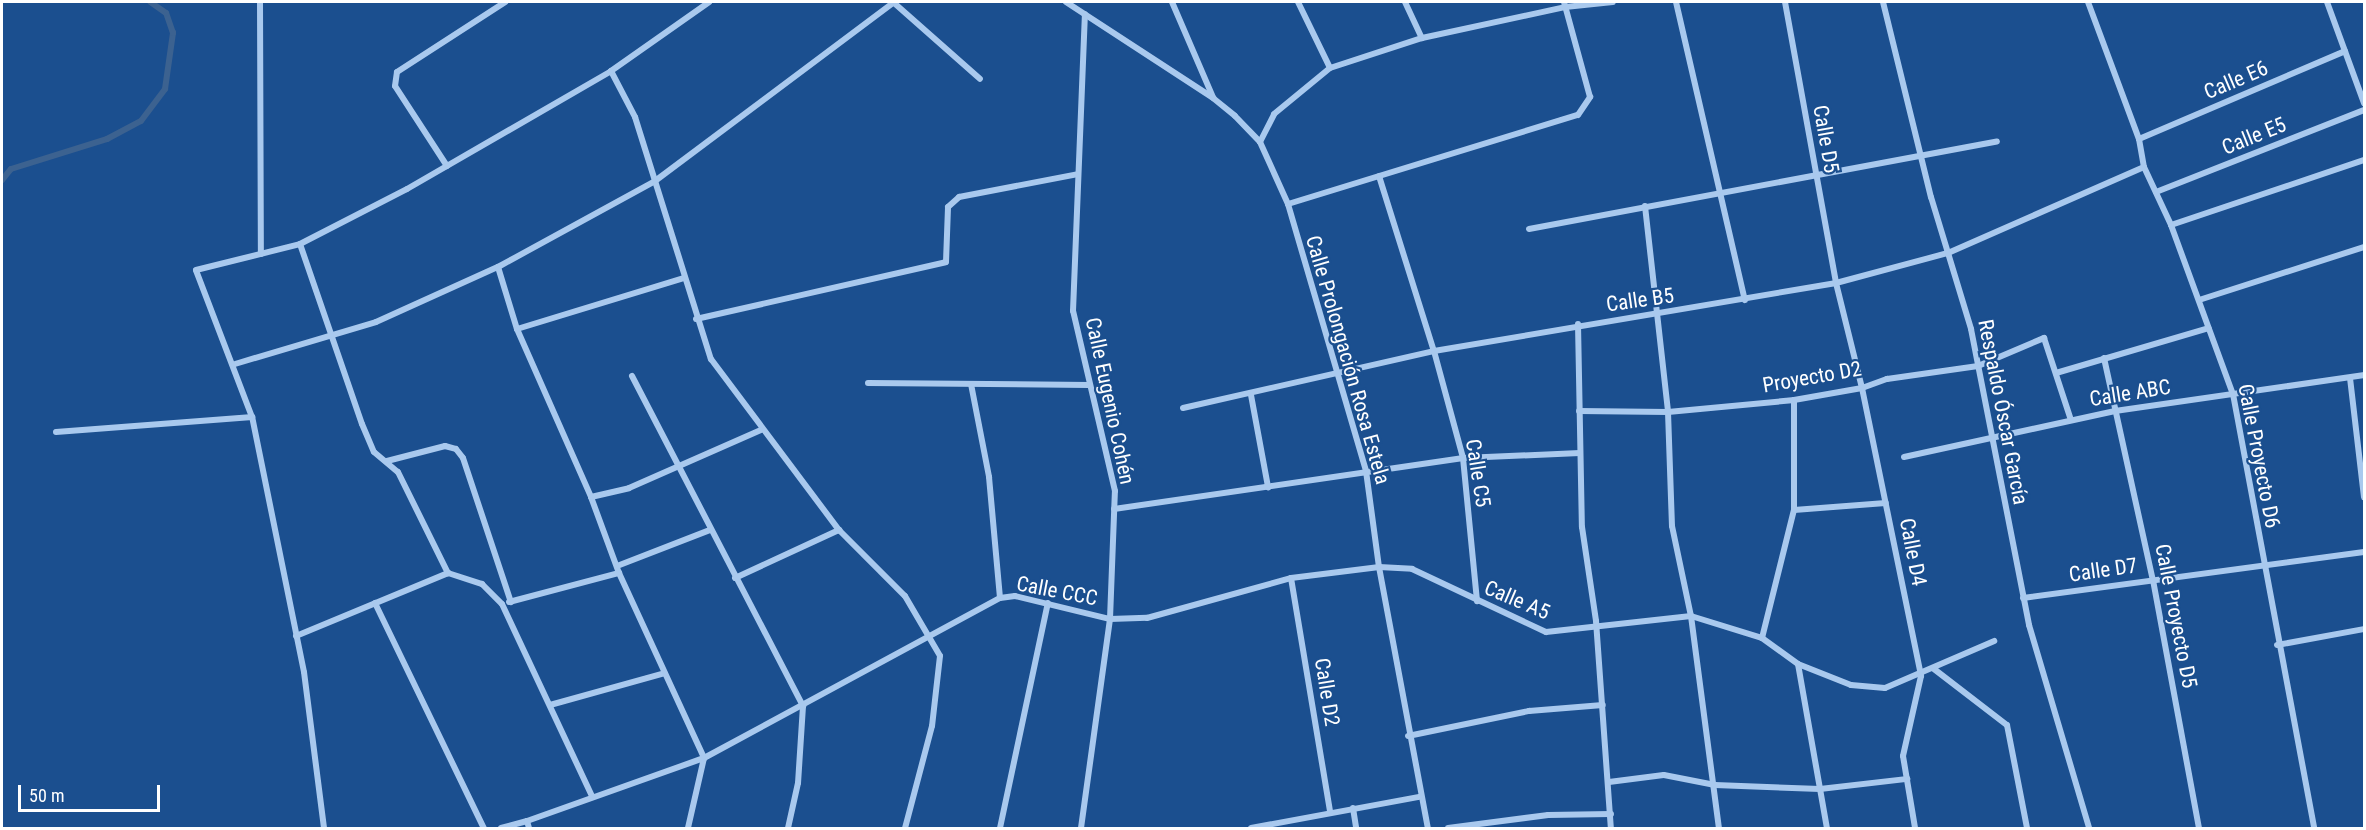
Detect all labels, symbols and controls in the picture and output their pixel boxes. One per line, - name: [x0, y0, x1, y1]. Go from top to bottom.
- street label: Calle E6: [2200, 55, 2272, 105]
- street label: Calle D5: [1808, 103, 1844, 175]
- street label: Calle E5: [2218, 112, 2290, 160]
- street label: Calle Prolongación Rosa Estela: [1300, 233, 1396, 487]
- street label: Calle B5: [1605, 283, 1675, 317]
- street label: Calle Eugenio Cohén: [1080, 315, 1140, 487]
- street label: Respaldo Óscar García: [1973, 317, 2033, 507]
- street label: Proyecto D2: [1761, 356, 1863, 398]
- street label: Calle ABC: [2088, 374, 2172, 412]
- street label: Calle Proyecto D6: [2233, 382, 2285, 530]
- street label: Calle C5: [1460, 437, 1496, 509]
- street label: Calle D4: [1894, 516, 1932, 588]
- street label: Calle Proyecto D5: [2150, 542, 2202, 690]
- street label: Calle D7: [2067, 553, 2139, 587]
- street label: Calle CCC: [1014, 571, 1100, 611]
- street label: Calle A5: [1480, 575, 1554, 625]
- street label: Calle D2: [1309, 656, 1345, 728]
- scale bar: [21, 773, 164, 811]
- text: 50 m: [29, 785, 64, 806]

